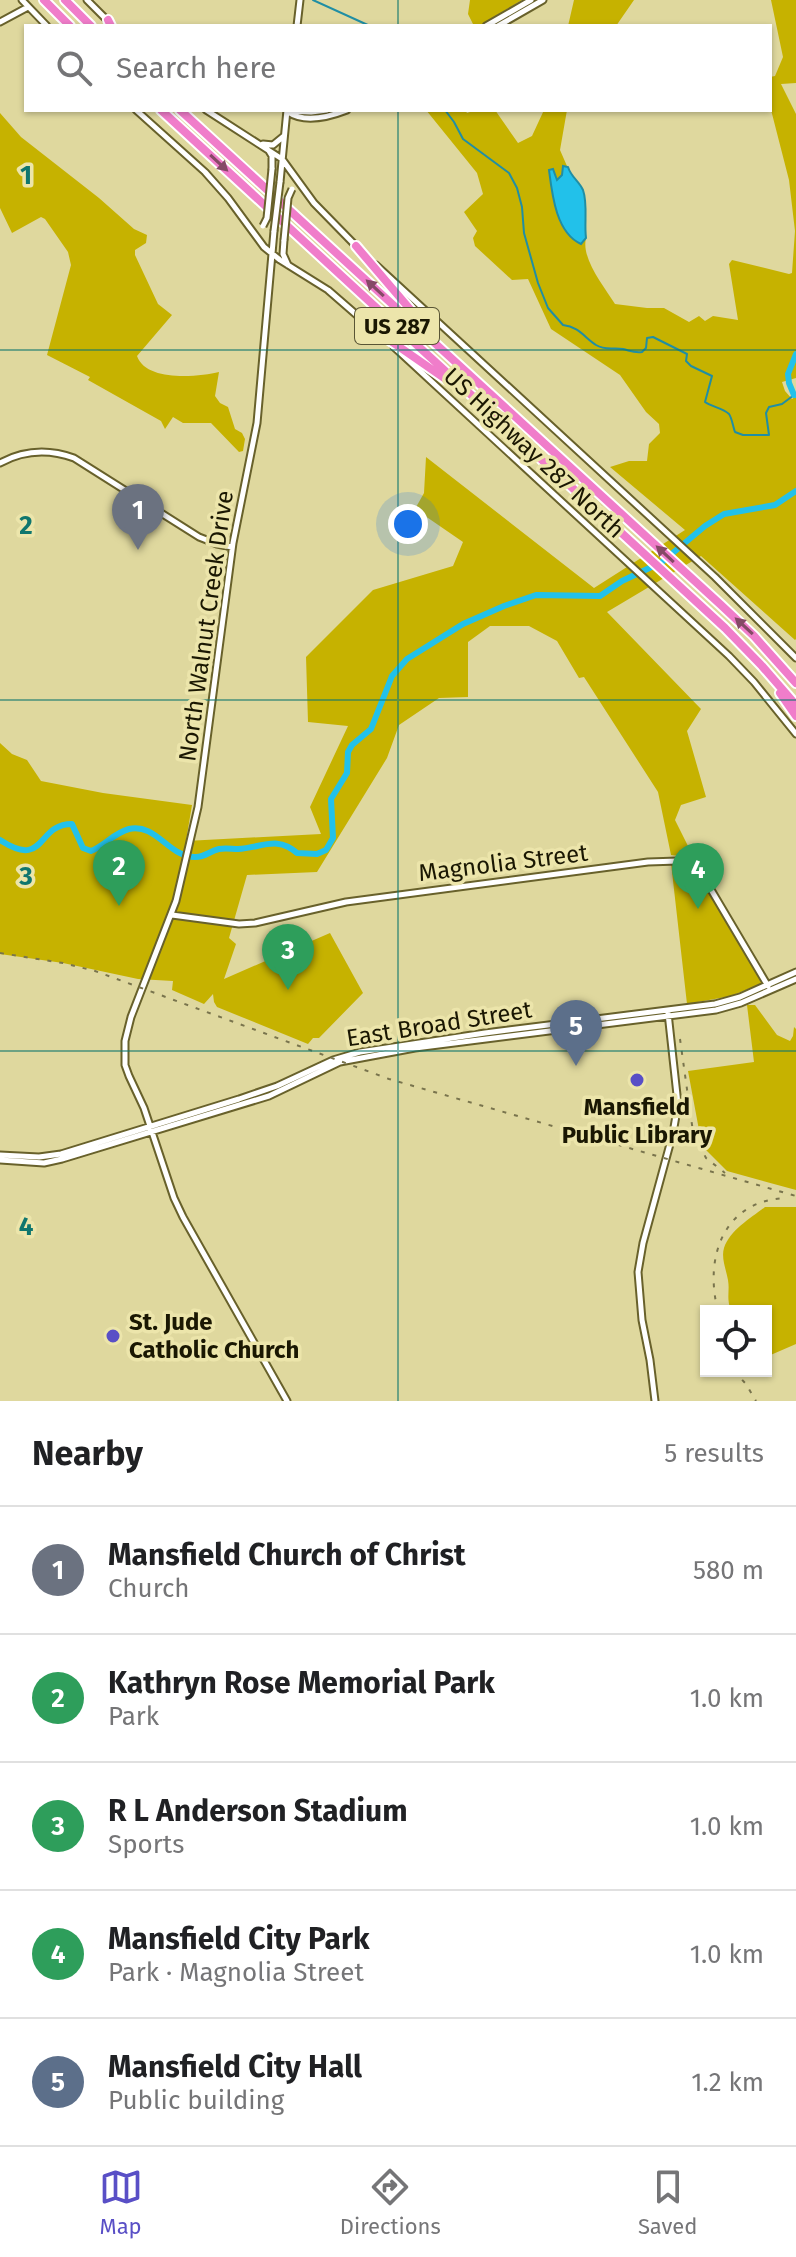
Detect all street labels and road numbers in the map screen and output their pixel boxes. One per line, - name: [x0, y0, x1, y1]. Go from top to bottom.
- road number: US 287: [355, 308, 439, 344]
- street label: US Highway 287 North: [438, 362, 630, 544]
- street label: North Walnut Creek Drive: [173, 489, 239, 763]
- street label: Magnolia Street: [417, 839, 590, 887]
- street label: East Broad Street: [344, 995, 534, 1052]

